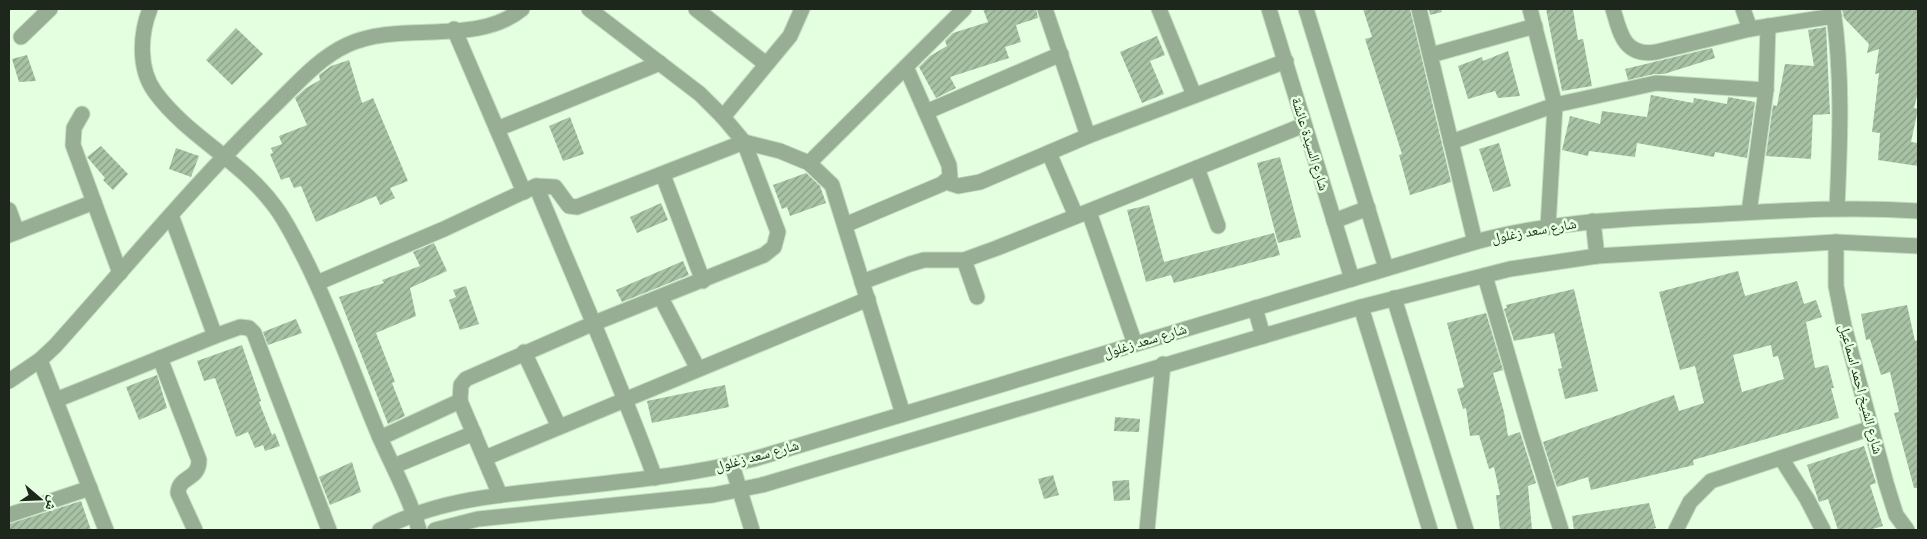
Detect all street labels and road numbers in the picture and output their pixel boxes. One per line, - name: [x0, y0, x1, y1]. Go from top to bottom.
- street label: شارع السيدة عائشة: [1287, 96, 1331, 193]
- street label: شارع سعد زغلول: [1490, 216, 1578, 248]
- street label: شارع سعد زغلول: [1102, 321, 1189, 363]
- street label: شارع الشيخ احمد اسماعيل: [1834, 322, 1886, 456]
- street label: شارع سعد زغلول: [714, 438, 801, 476]

